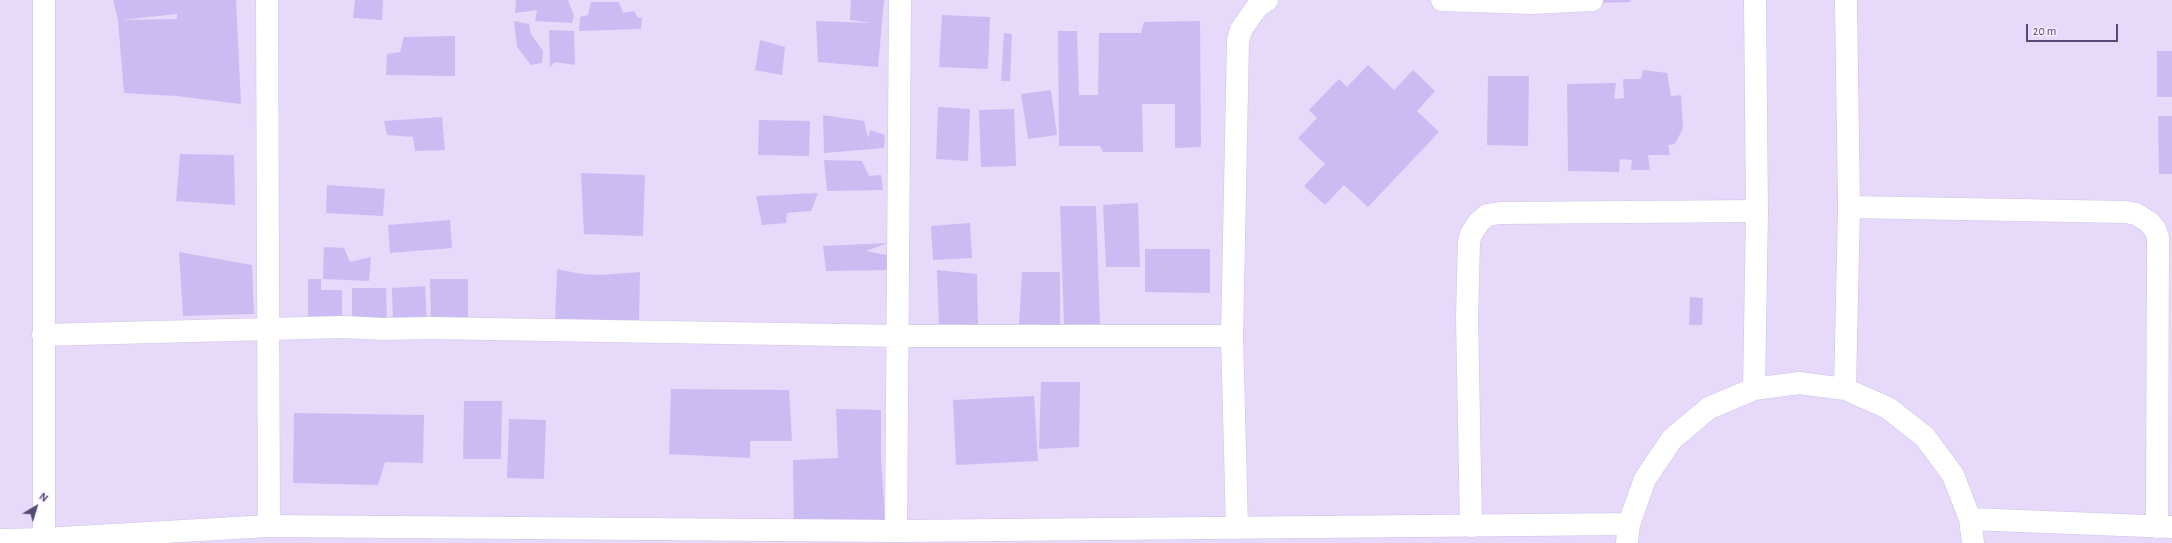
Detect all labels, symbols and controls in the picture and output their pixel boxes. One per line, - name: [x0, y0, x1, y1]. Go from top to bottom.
- scale bar: [2028, 16, 2120, 42]
- text: 20 m: [2033, 25, 2056, 37]
- north arrow: [16, 487, 56, 527]
- text: N: [37, 490, 50, 504]

